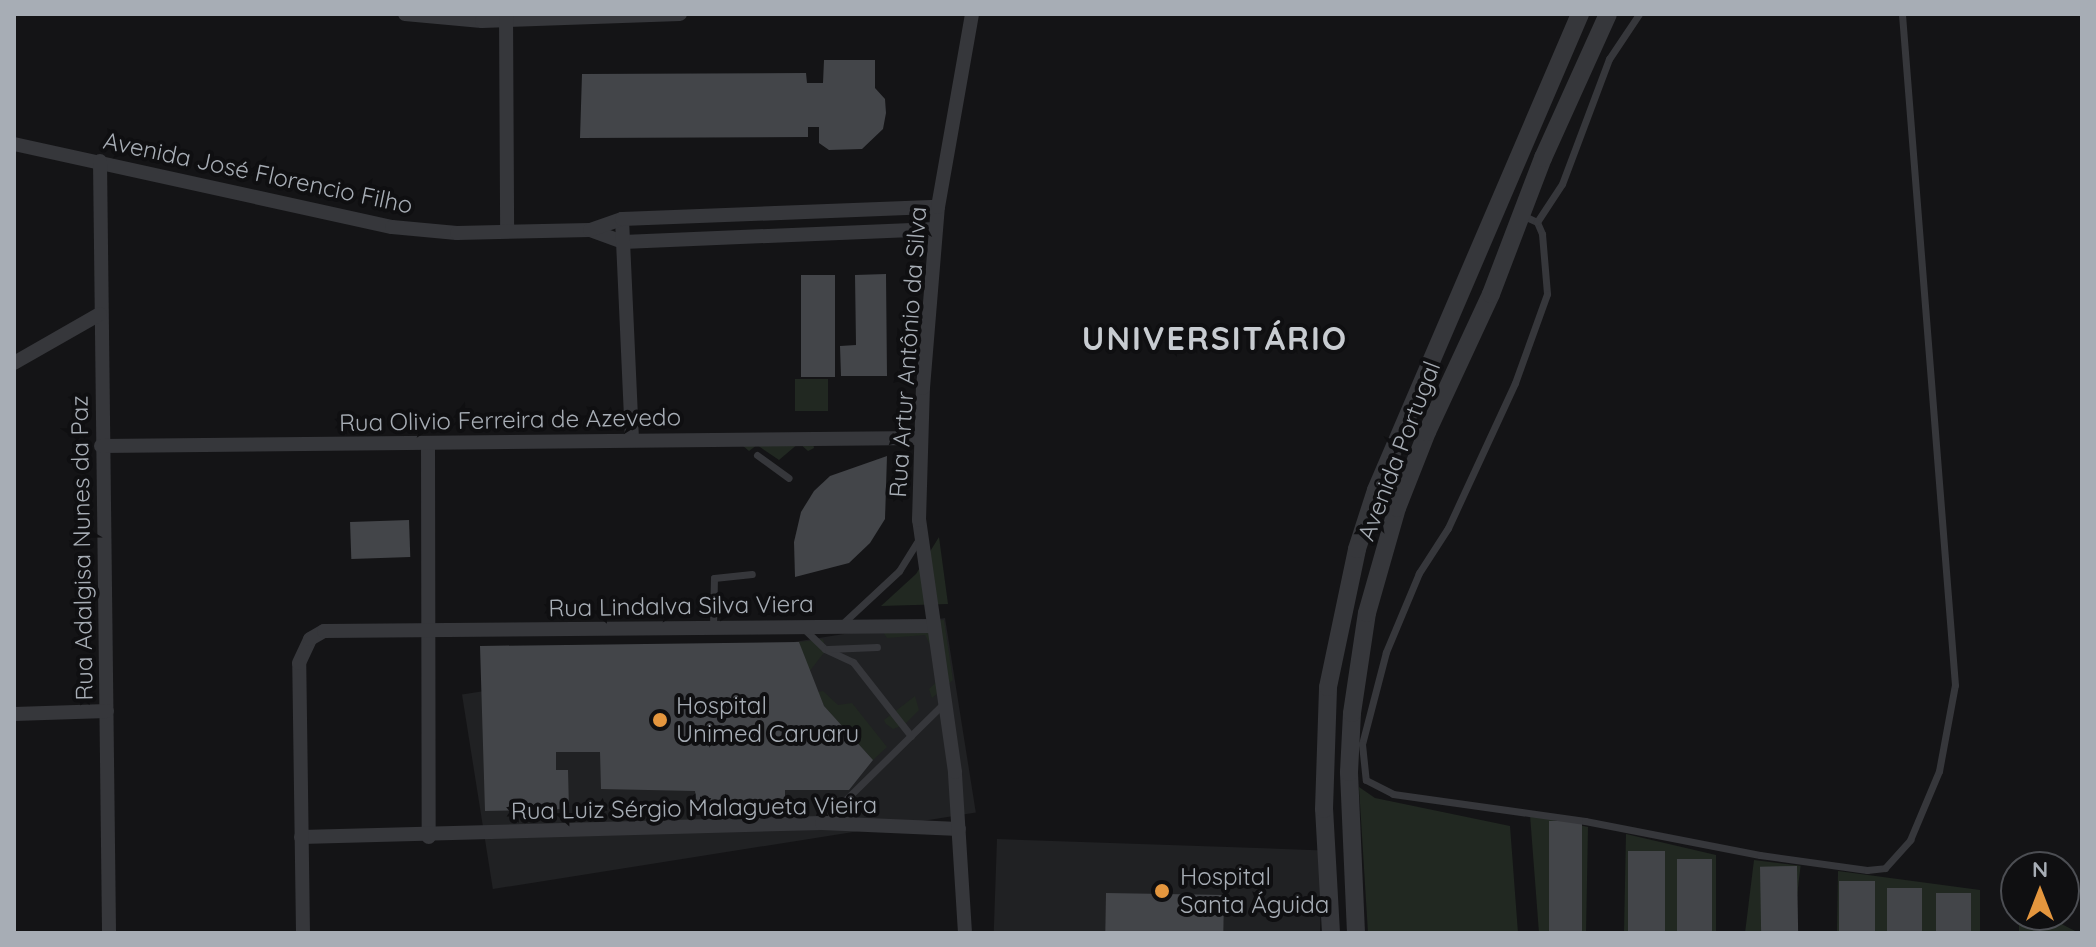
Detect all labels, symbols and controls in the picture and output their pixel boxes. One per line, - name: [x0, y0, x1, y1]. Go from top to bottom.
- street label: Avenida José Florencio Filho: [101, 126, 415, 220]
- street label: Rua Artur Antônio da Silva: [883, 206, 933, 498]
- district label: UNIVERSITÁRIO: [1082, 319, 1348, 357]
- street label: Avenida Portugal: [1352, 357, 1446, 545]
- street label: Rua Adalgisa Nunes da Paz: [65, 395, 99, 701]
- street label: Rua Olivio Ferreira de Azevedo: [339, 403, 681, 437]
- street label: Rua Lindalva Silva Viera: [548, 589, 814, 623]
- place label: Hospital Unimed Caruaru: [676, 692, 859, 748]
- marker: Hospital Unimed Caruaru: [651, 711, 669, 729]
- street label: Rua Luiz Sérgio Malagueta Vieira: [511, 790, 877, 826]
- north arrow: [2000, 851, 2080, 931]
- text: N: [2032, 855, 2048, 883]
- place label: Hospital Santa Águida: [1180, 863, 1329, 919]
- marker: Hospital Santa Águida: [1151, 880, 1173, 902]

